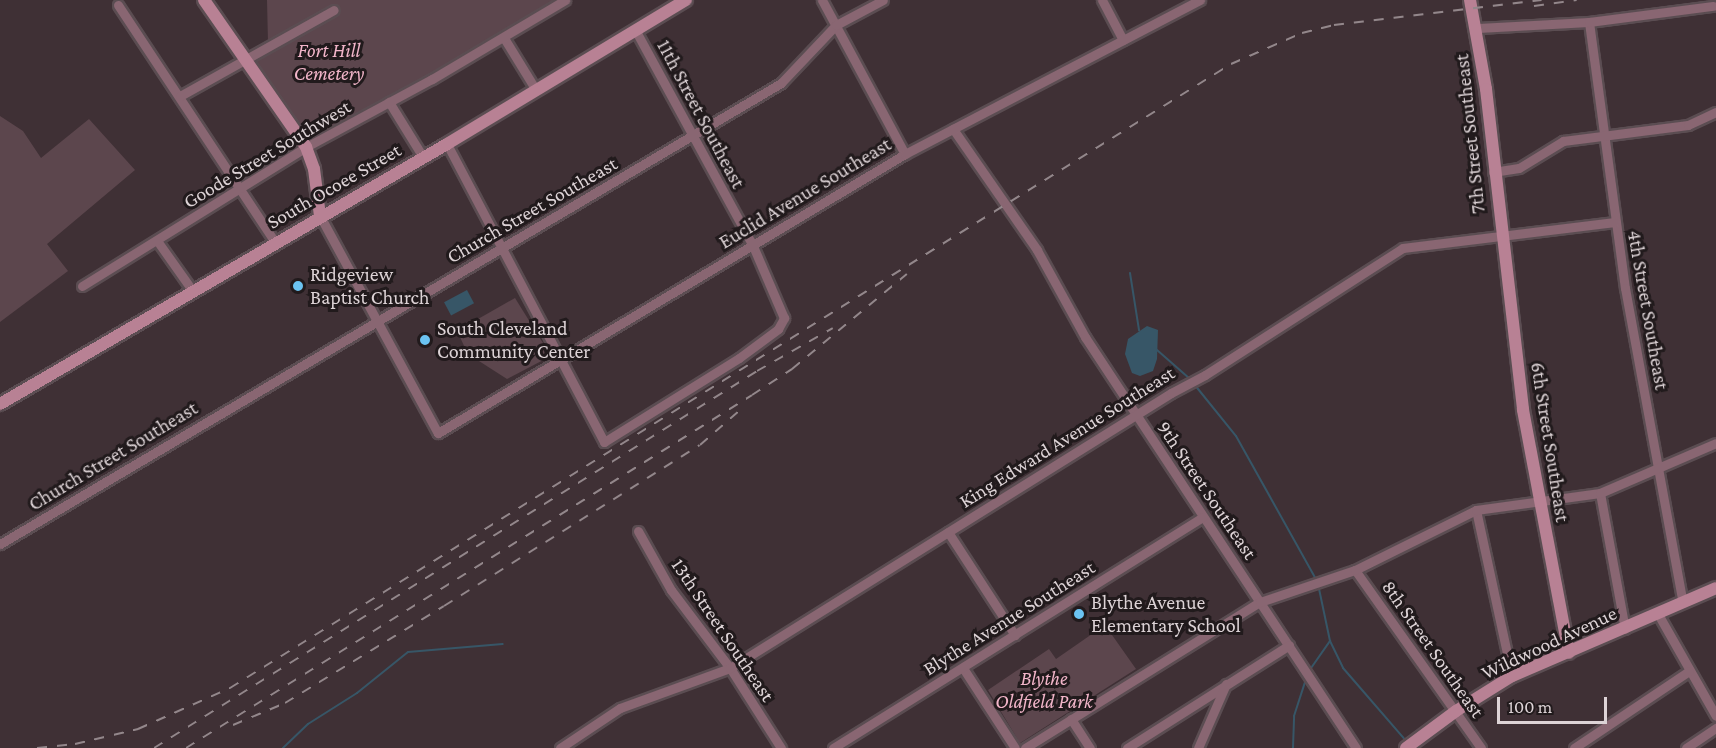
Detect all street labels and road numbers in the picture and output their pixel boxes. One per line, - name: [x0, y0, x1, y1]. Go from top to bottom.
- street label: 11th Street Southeast: [652, 36, 750, 192]
- street label: 7th Street Southeast: [1450, 53, 1490, 215]
- street label: Goode Street Southwest: [179, 94, 355, 214]
- street label: Euclid Avenue Southeast: [715, 132, 895, 254]
- street label: South Ocoee Street: [263, 138, 405, 234]
- street label: Church Street Southeast: [442, 151, 622, 269]
- street label: 4th Street Southeast: [1622, 228, 1674, 392]
- street label: 6th Street Southeast: [1526, 360, 1574, 524]
- street label: King Edward Avenue Southeast: [955, 361, 1179, 513]
- street label: Church Street Southeast: [24, 396, 202, 516]
- street label: 9th Street Southeast: [1152, 416, 1262, 564]
- street label: 13th Street Southeast: [666, 554, 780, 706]
- street label: Blythe Avenue Southeast: [919, 555, 1099, 681]
- street label: 8th Street Southeast: [1377, 576, 1489, 722]
- street label: Wildwood Avenue: [1477, 601, 1621, 685]

